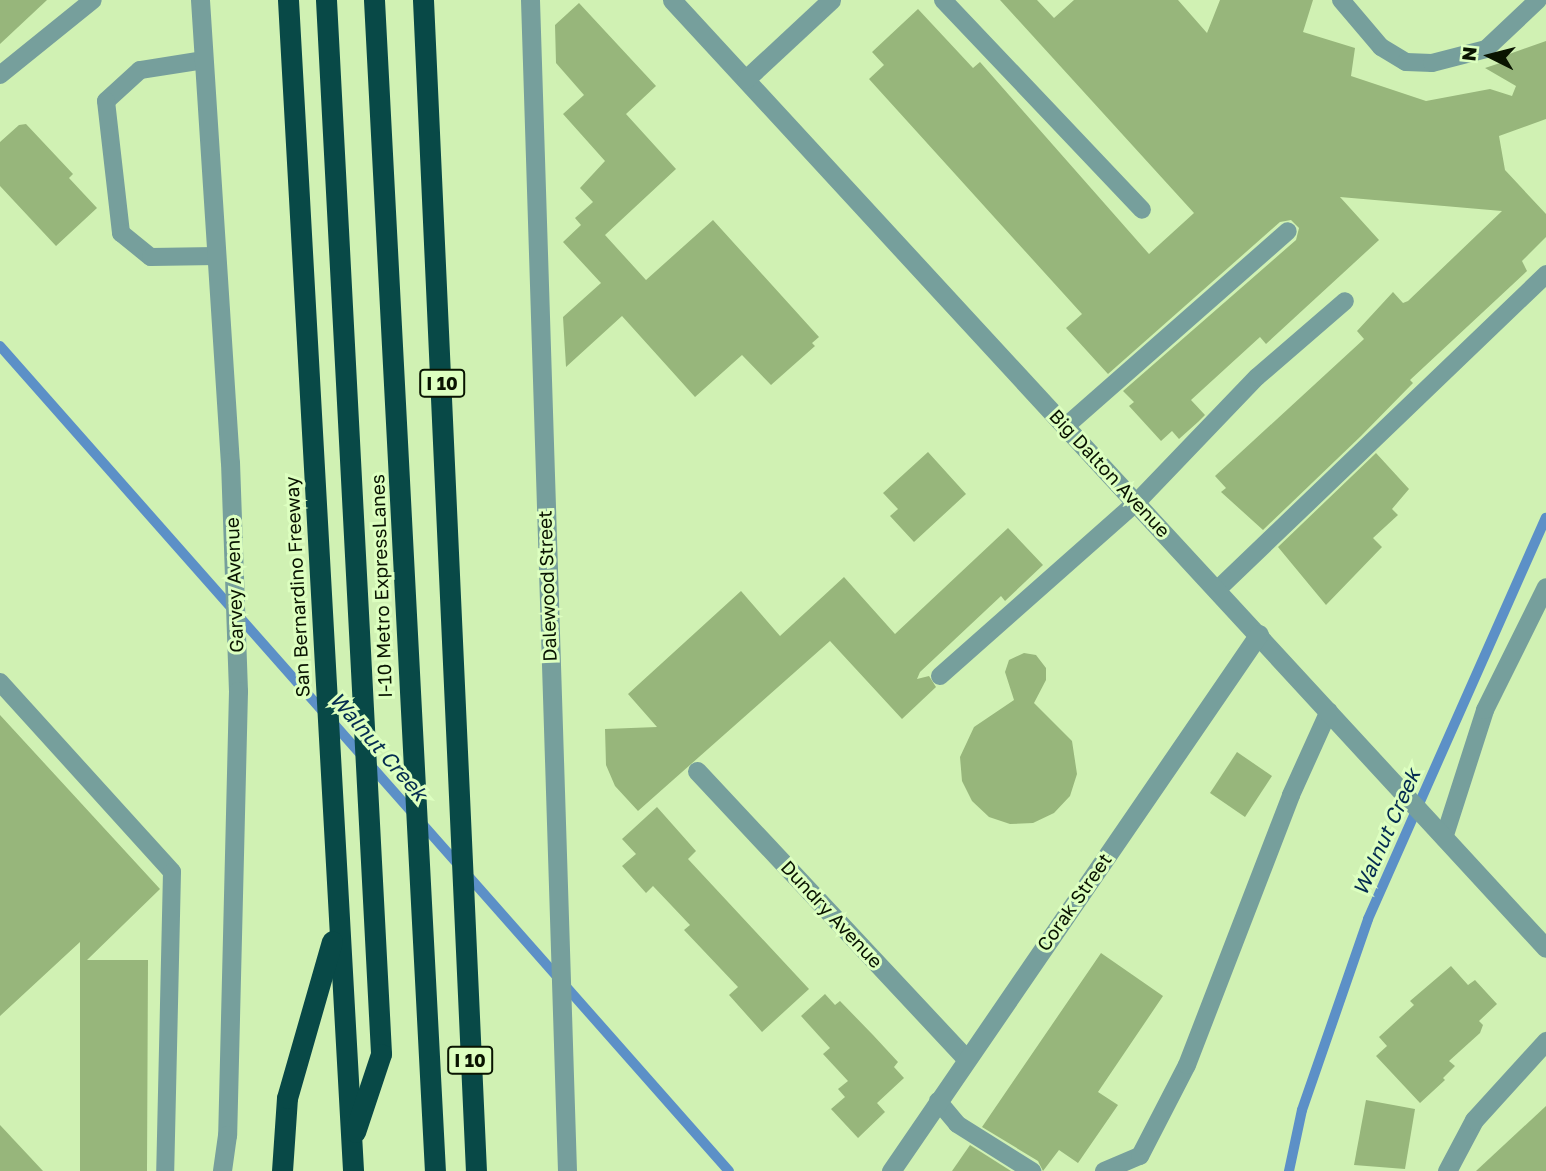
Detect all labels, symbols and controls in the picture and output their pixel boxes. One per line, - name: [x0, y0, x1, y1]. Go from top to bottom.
- north arrow: [1455, 21, 1525, 91]
- text: N: [1456, 45, 1481, 62]
- road number: I 10: [418, 368, 466, 398]
- street label: Big Dalton Avenue: [1045, 404, 1175, 542]
- street label: I-10 Metro ExpressLanes: [366, 474, 396, 698]
- street label: San Bernardino Freeway: [280, 476, 314, 698]
- street label: Dalewood Street: [533, 510, 561, 662]
- street label: Garvey Avenue: [220, 517, 248, 653]
- water label: Walnut Creek: [325, 687, 433, 805]
- water label: Walnut Creek: [1347, 765, 1425, 899]
- street label: Corak Street: [1032, 849, 1116, 955]
- street label: Dundry Avenue: [776, 856, 888, 972]
- road number: I 10: [446, 1045, 494, 1074]

